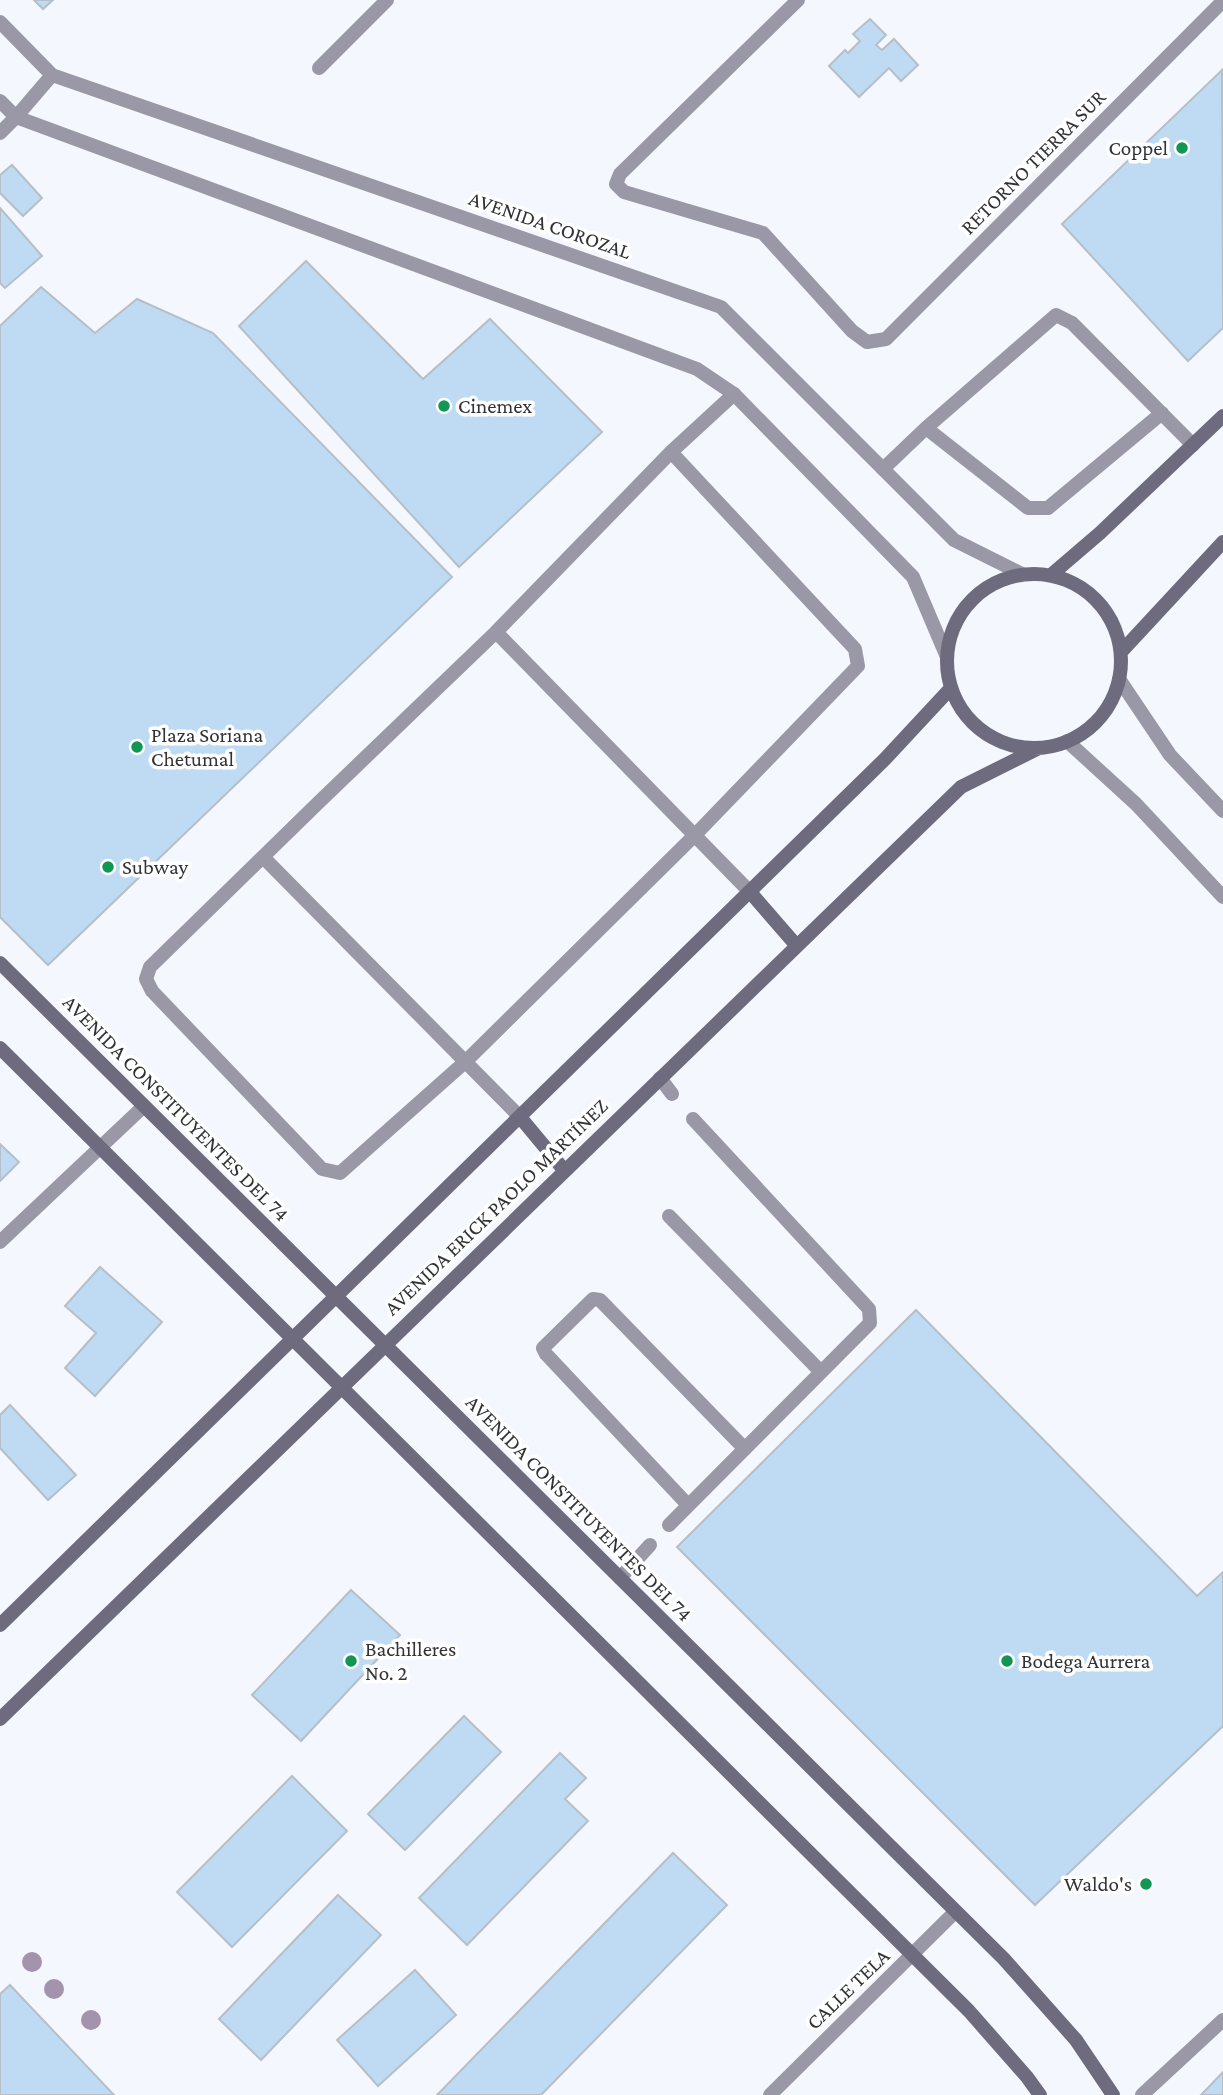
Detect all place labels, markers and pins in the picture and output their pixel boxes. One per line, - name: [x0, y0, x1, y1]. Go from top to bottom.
- place label: Coppel: [1109, 136, 1168, 160]
- marker: Coppel: [1174, 140, 1190, 156]
- place label: Cinemex: [458, 394, 532, 418]
- marker: Cinemex: [436, 398, 452, 414]
- place label: Plaza Soriana Chetumal: [151, 723, 264, 771]
- marker: Plaza Soriana Chetumal: [129, 739, 145, 755]
- place label: Subway: [122, 855, 189, 879]
- marker: Subway: [100, 859, 116, 875]
- place label: Bachilleres No. 2: [365, 1637, 456, 1685]
- place label: Bodega Aurrera: [1021, 1649, 1151, 1673]
- marker: Bachilleres No. 2: [343, 1653, 359, 1669]
- marker: Bodega Aurrera: [999, 1653, 1015, 1669]
- place label: Waldo's: [1064, 1872, 1132, 1896]
- marker: Waldo's: [1138, 1876, 1154, 1892]

